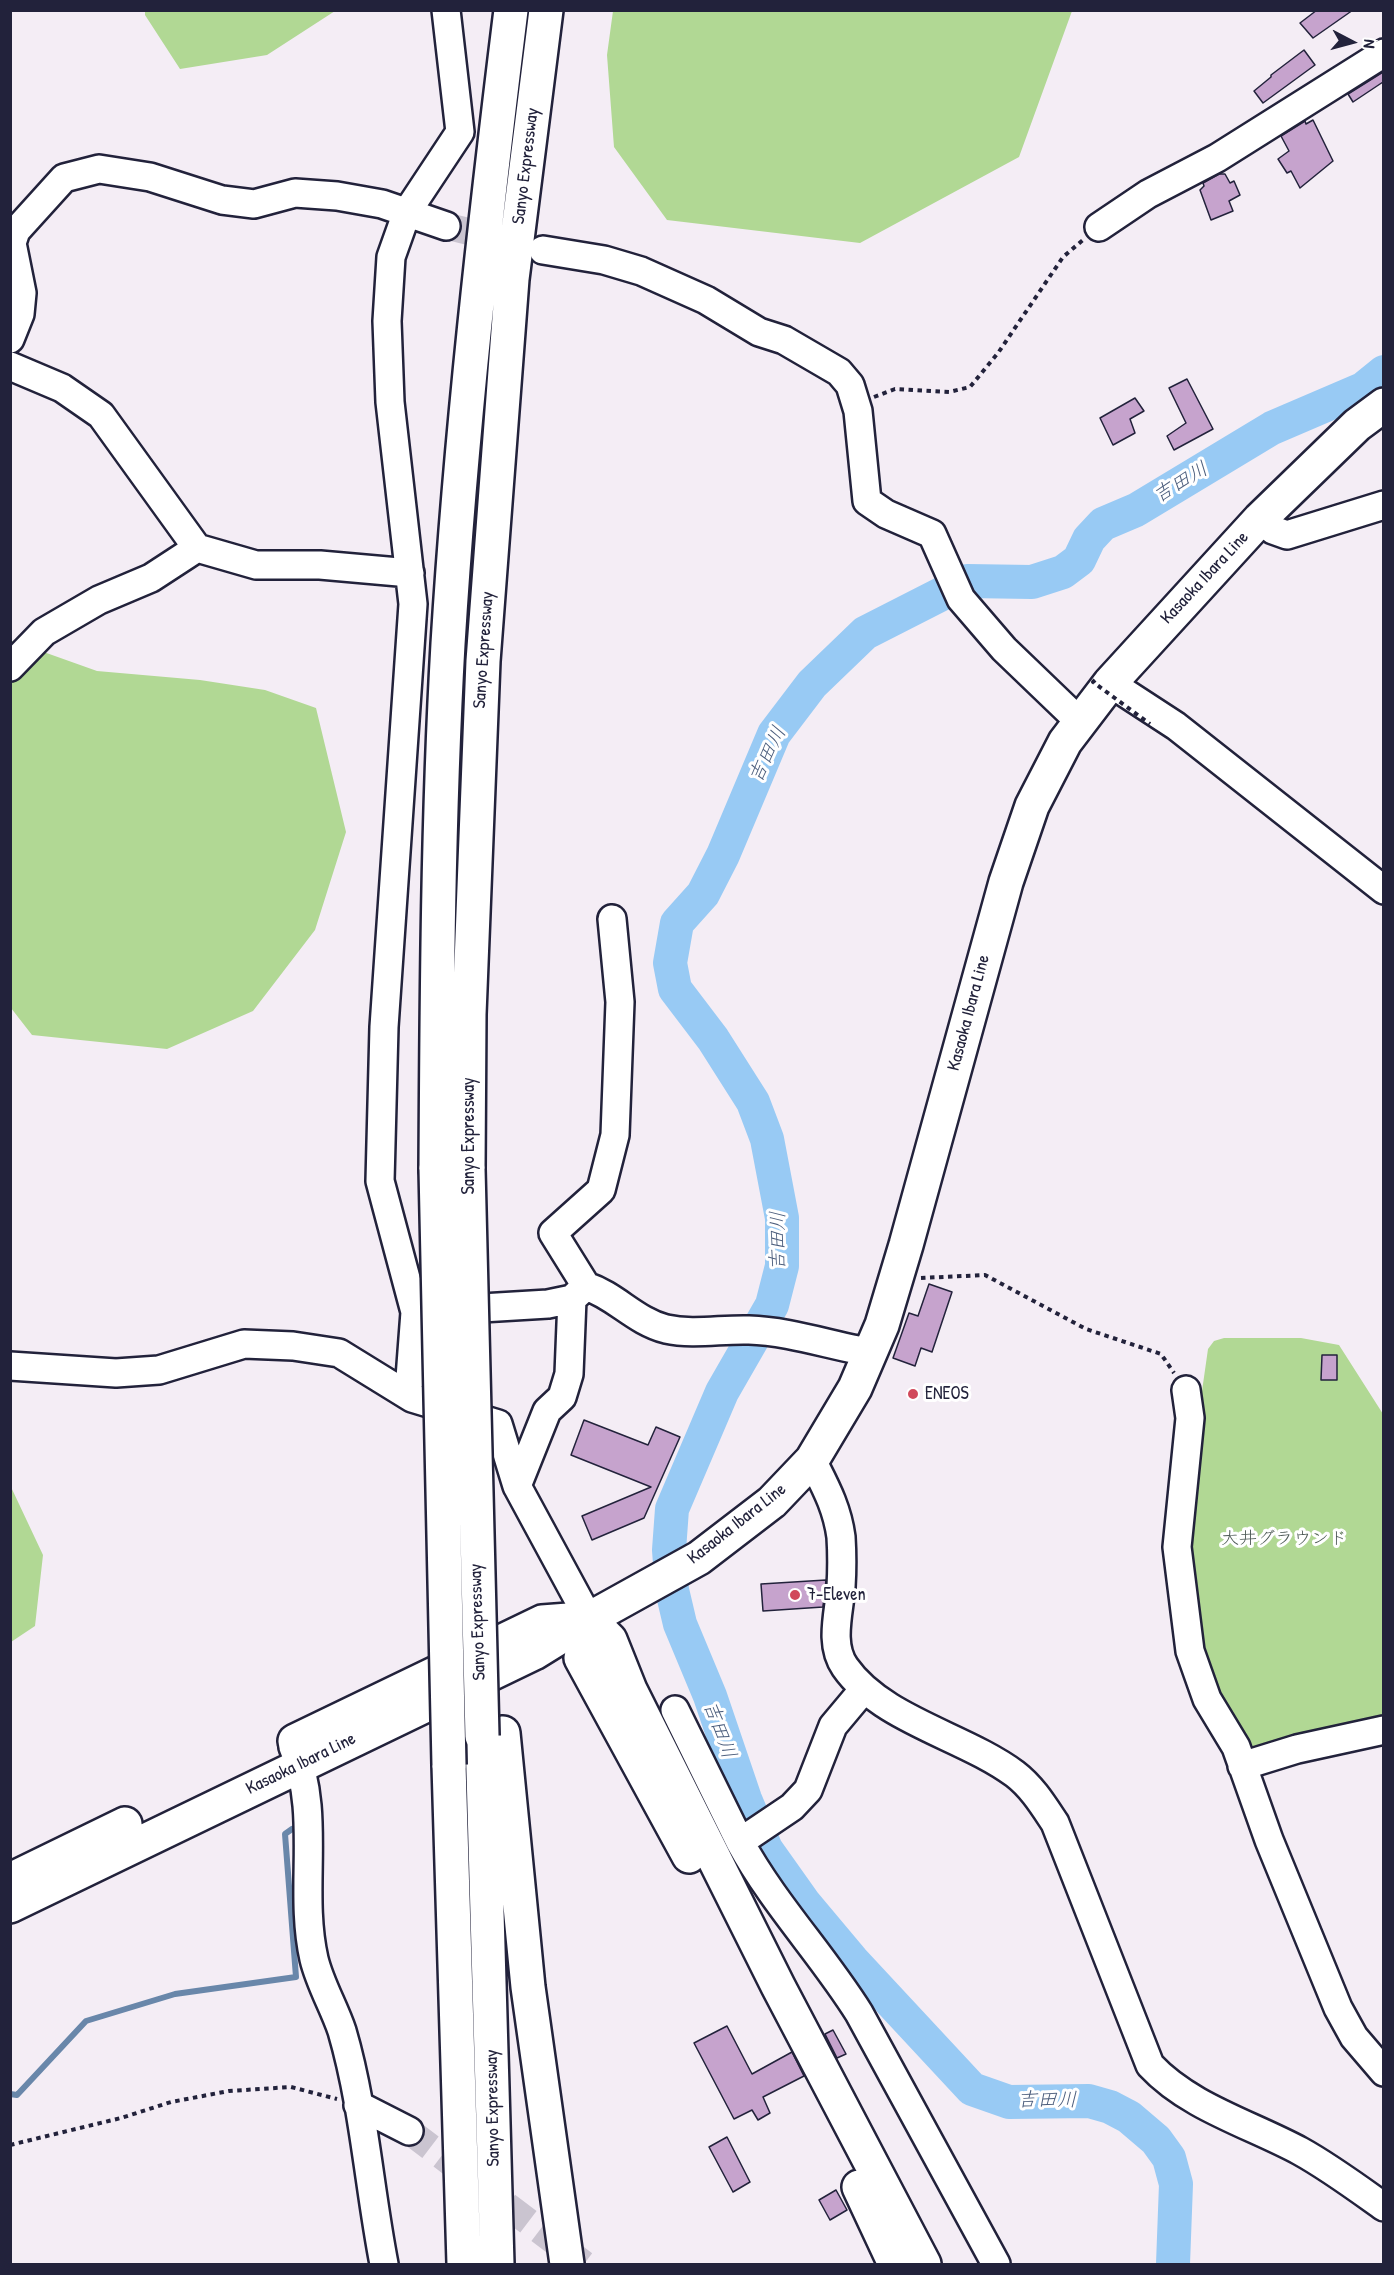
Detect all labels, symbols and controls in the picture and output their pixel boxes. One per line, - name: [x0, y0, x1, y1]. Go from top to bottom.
- north arrow: [1322, 12, 1382, 72]
- text: N: [1359, 38, 1381, 49]
- street label: Sanyo Expressway: [508, 107, 544, 225]
- water label: 吉田川: [1149, 457, 1213, 509]
- street label: Kasaoka Ibara Line: [1156, 527, 1254, 629]
- street label: Sanyo Expressway: [469, 591, 499, 709]
- water label: 吉田川: [744, 723, 792, 787]
- street label: Kasaoka Ibara Line: [943, 953, 995, 1073]
- street label: Sanyo Expressway: [458, 1077, 480, 1195]
- water label: 吉田川: [767, 1211, 791, 1271]
- place label: ENEOS: [925, 1383, 969, 1405]
- marker: ENEOS: [906, 1387, 920, 1401]
- street label: Kasaoka Ibara Line: [683, 1479, 791, 1569]
- park label: 大井グラウンド: [1221, 1528, 1347, 1550]
- street label: Sanyo Expressway: [465, 1563, 491, 1681]
- place label: 7-Eleven: [807, 1584, 866, 1606]
- marker: 7-Eleven: [788, 1588, 802, 1602]
- water label: 吉田川: [697, 1698, 741, 1762]
- street label: Kasaoka Ibara Line: [243, 1728, 359, 1800]
- street label: Sanyo Expressway: [481, 2049, 505, 2167]
- water label: 吉田川: [1017, 2089, 1077, 2113]

